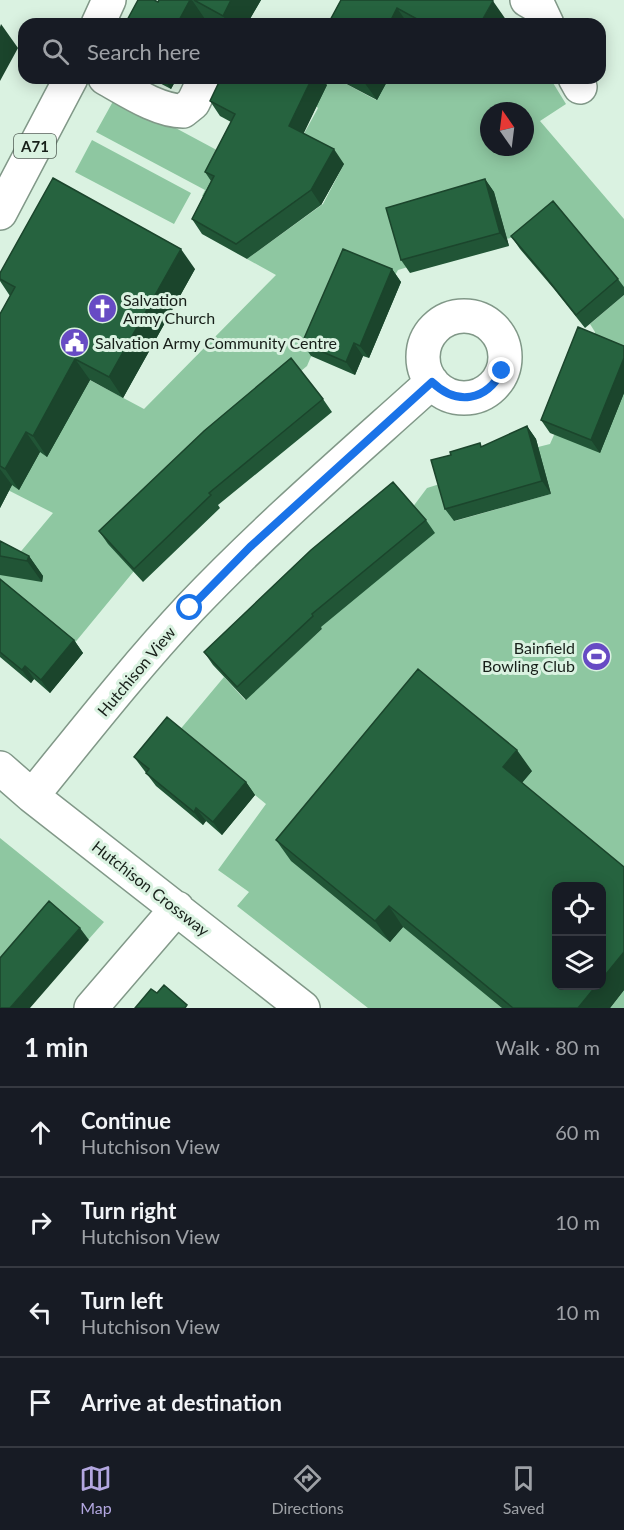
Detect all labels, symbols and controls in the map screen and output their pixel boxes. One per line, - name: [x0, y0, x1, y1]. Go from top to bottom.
- search box: [18, 18, 606, 84]
- icon: search: [39, 35, 72, 68]
- text: Search here: [87, 38, 200, 65]
- north arrow: [480, 102, 534, 156]
- road number: A71: [14, 134, 56, 158]
- place label: Salvation Army Church: [123, 290, 215, 327]
- church icon: Salvation Army Church: [86, 292, 118, 324]
- public building icon: Salvation Army Community Centre: [58, 326, 90, 358]
- place label: Salvation Army Community Centre: [95, 333, 337, 352]
- route end: [488, 357, 514, 383]
- route start: [176, 594, 202, 620]
- street label: Hutchison View: [93, 622, 179, 720]
- place label: Bainfield Bowling Club: [482, 638, 575, 675]
- sports icon: Bainfield Bowling Club: [580, 640, 612, 672]
- street label: Hutchison Crossway: [89, 836, 214, 940]
- map controls: [552, 882, 606, 990]
- button: locate: [552, 882, 606, 936]
- button: layers: [552, 936, 606, 990]
- text: 1 min: [24, 1031, 88, 1063]
- text: Walk · 80 m: [495, 1035, 600, 1059]
- text: Continue: [81, 1107, 171, 1134]
- icon: ahead: [24, 1116, 57, 1149]
- text: 60 m: [555, 1120, 600, 1144]
- text: Hutchison View: [81, 1134, 220, 1158]
- text: Turn right: [81, 1197, 176, 1224]
- icon: right: [24, 1206, 57, 1239]
- text: 10 m: [555, 1210, 600, 1234]
- text: Hutchison View: [81, 1224, 220, 1248]
- text: Turn left: [81, 1287, 163, 1314]
- icon: left: [24, 1296, 57, 1329]
- text: 10 m: [555, 1300, 600, 1324]
- text: Hutchison View: [81, 1314, 220, 1338]
- icon: arrive: [24, 1386, 57, 1419]
- text: Arrive at destination: [81, 1389, 282, 1416]
- tab: Map: [79, 1462, 112, 1517]
- tab: Directions: [271, 1462, 344, 1517]
- tab: Saved: [503, 1462, 544, 1517]

